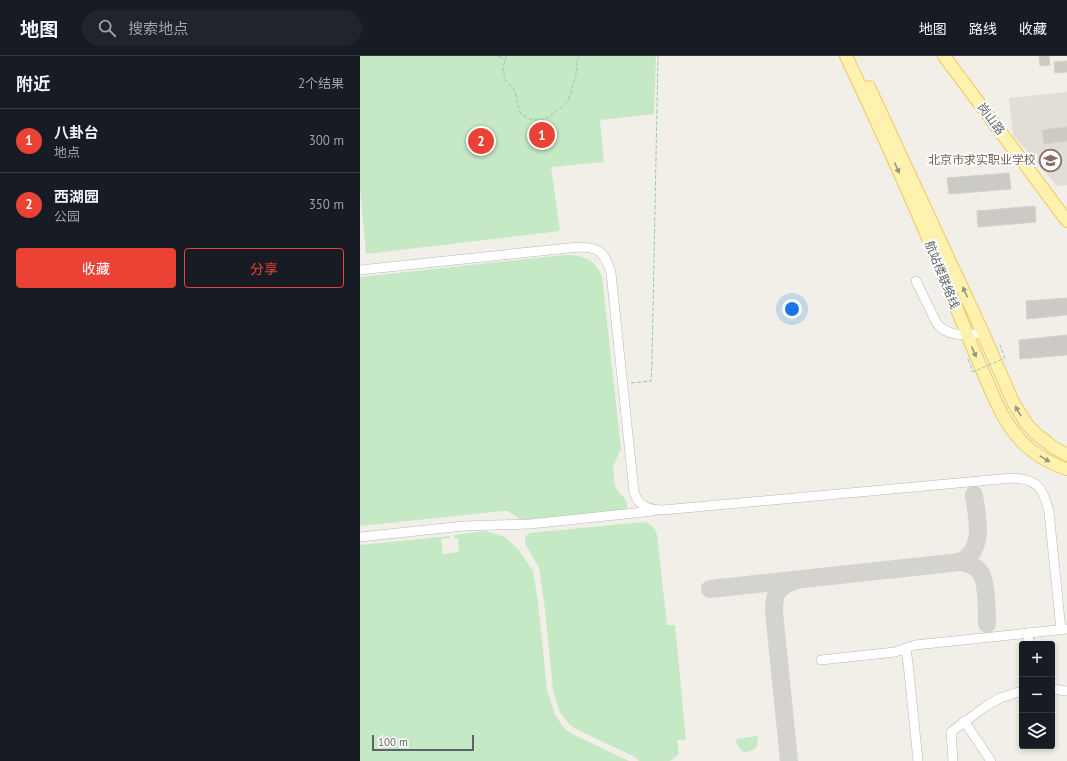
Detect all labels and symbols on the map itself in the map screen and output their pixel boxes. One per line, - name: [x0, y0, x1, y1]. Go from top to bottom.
- street label: 岗山路: [975, 100, 1008, 138]
- pin: 1: [529, 120, 555, 150]
- pin: 2: [468, 126, 494, 156]
- school or university icon: 北京市求实职业学校: [1038, 147, 1064, 173]
- place label: 北京市求实职业学校: [928, 152, 1036, 167]
- one-way arrow: [894, 162, 900, 174]
- street label: 航站楼联络线: [922, 239, 963, 311]
- one-way arrow: [962, 287, 968, 298]
- your location: [782, 299, 802, 319]
- one-way arrow: [971, 347, 977, 358]
- one-way arrow: [1015, 405, 1022, 417]
- one-way arrow: [1039, 455, 1050, 462]
- scale bar: [372, 733, 474, 752]

